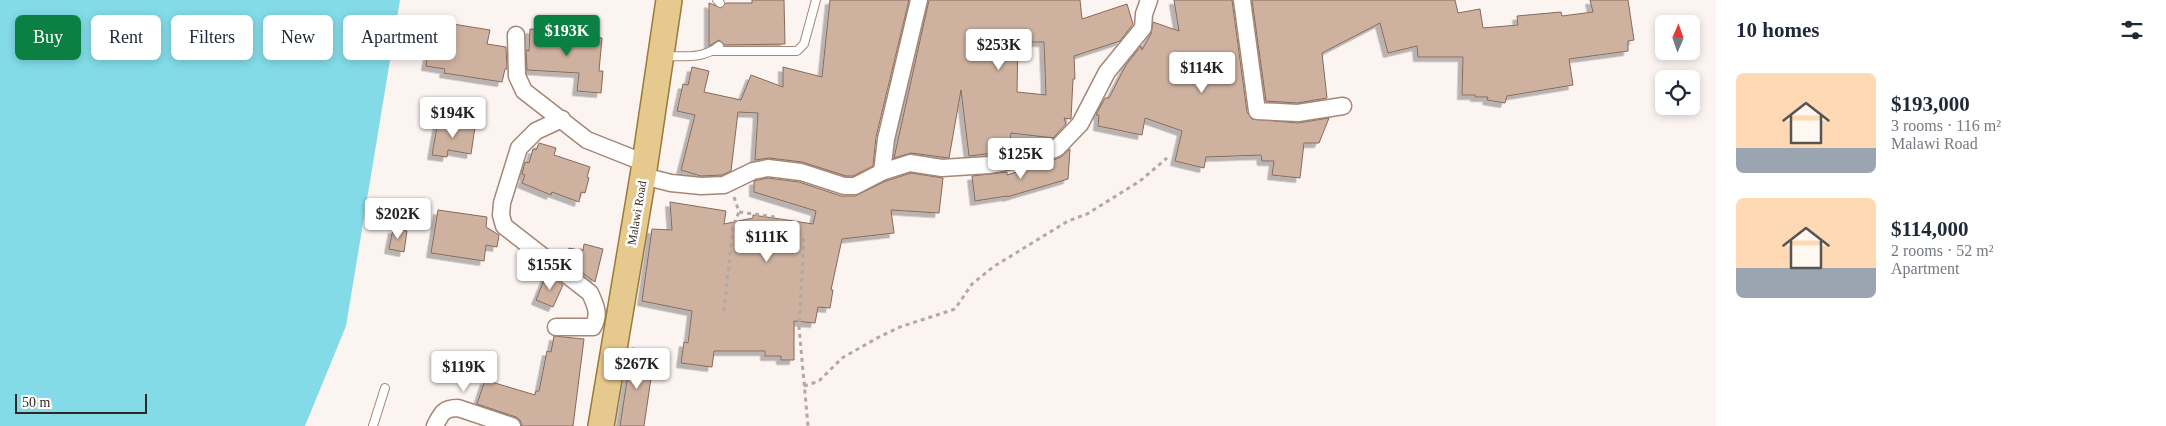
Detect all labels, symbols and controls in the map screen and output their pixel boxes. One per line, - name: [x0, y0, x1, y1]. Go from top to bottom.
- chip: Buy: [15, 15, 81, 60]
- chip: Rent: [91, 15, 161, 60]
- chip: Filters: [171, 15, 253, 60]
- chip: New: [263, 15, 333, 60]
- chip: Apartment: [343, 15, 456, 60]
- pin: $193K: [532, 15, 602, 57]
- north arrow: [1655, 15, 1700, 60]
- map controls: [1655, 15, 1700, 115]
- icon: filters: [2118, 16, 2146, 44]
- text: 10 homes: [1736, 18, 1819, 42]
- text: $193K: [545, 22, 589, 39]
- pin: $253K: [964, 28, 1034, 71]
- text: $253K: [977, 36, 1021, 53]
- pin: $114K: [1167, 52, 1237, 94]
- text: $114K: [1180, 59, 1224, 76]
- button: locate: [1655, 70, 1700, 115]
- text: $193,000: [1891, 92, 1970, 116]
- icon: home: [1776, 93, 1836, 153]
- pin: $194K: [418, 96, 488, 139]
- text: $194K: [431, 104, 475, 121]
- text: 3 rooms · 116 m²: [1891, 117, 2001, 134]
- text: Malawi Road: [1891, 135, 1978, 152]
- pin: $125K: [986, 138, 1056, 180]
- text: $125K: [999, 145, 1043, 162]
- street label: Malawi Road: [624, 180, 650, 246]
- pin: $202K: [363, 198, 433, 240]
- text: $202K: [376, 205, 420, 222]
- text: $114,000: [1891, 217, 1969, 241]
- icon: home: [1776, 218, 1836, 278]
- pin: $111K: [732, 220, 802, 263]
- text: $111K: [746, 228, 788, 245]
- text: 2 rooms · 52 m²: [1891, 242, 1994, 259]
- pin: $155K: [515, 248, 585, 291]
- text: $155K: [528, 256, 572, 273]
- text: Apartment: [1891, 260, 1959, 277]
- pin: $267K: [602, 348, 672, 390]
- pin: $119K: [429, 350, 499, 393]
- text: $267K: [615, 355, 659, 372]
- text: $119K: [442, 358, 486, 375]
- scale bar: [15, 391, 148, 414]
- text: 50 m: [22, 395, 50, 410]

